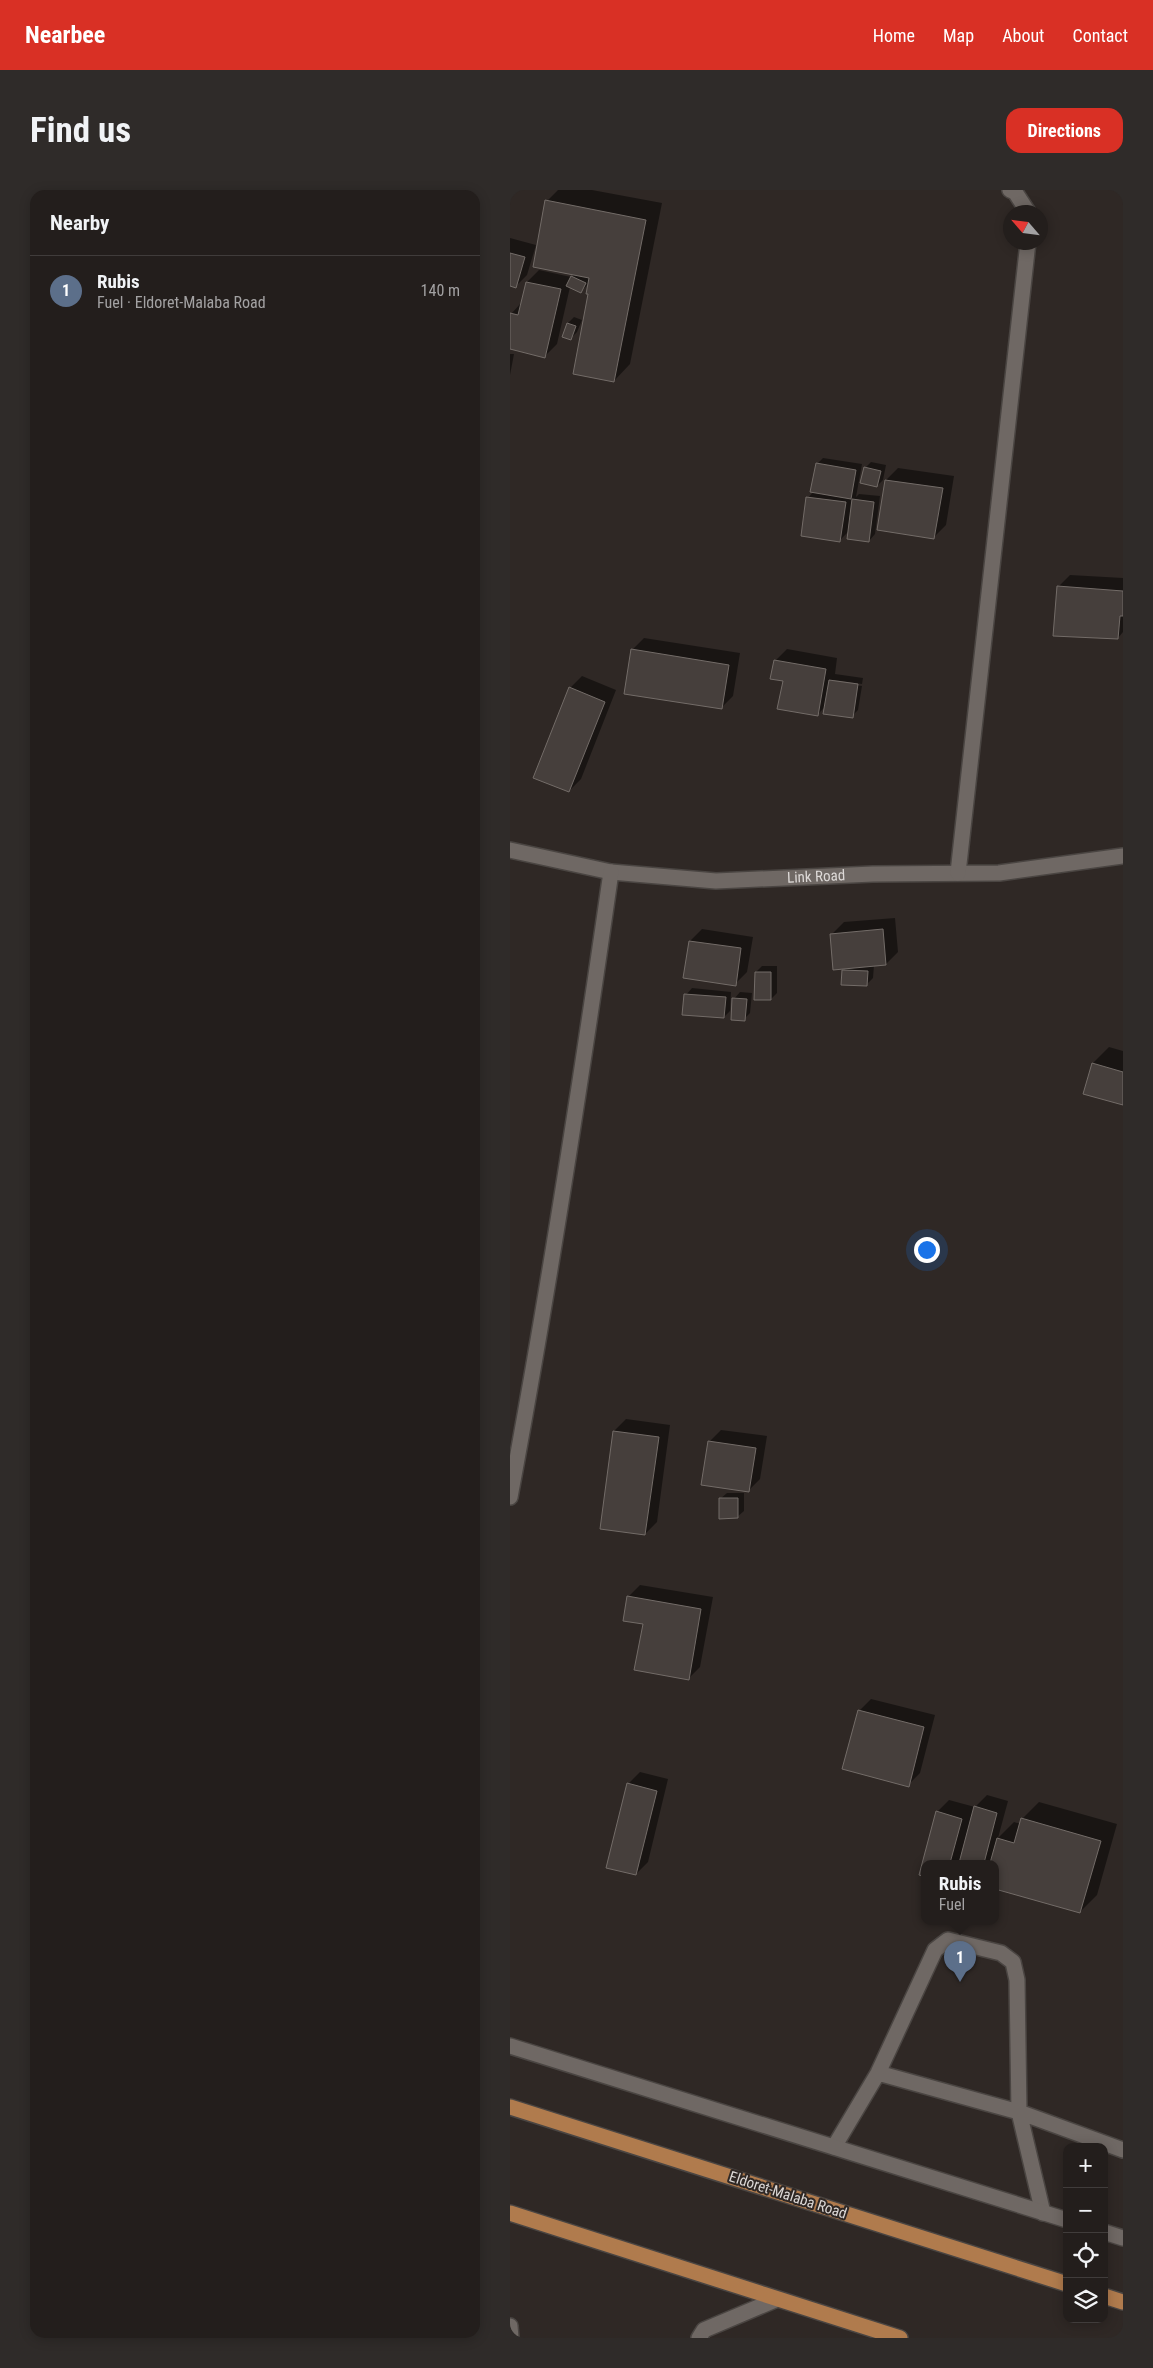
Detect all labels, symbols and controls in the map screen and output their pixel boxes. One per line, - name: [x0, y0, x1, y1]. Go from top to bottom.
- text: Nearbee: [25, 21, 105, 49]
- text: Home: [873, 25, 915, 46]
- text: Map: [943, 25, 974, 46]
- text: About: [1002, 25, 1044, 46]
- text: Contact: [1072, 25, 1128, 46]
- button: Directions: [1006, 108, 1123, 153]
- text: Find us: [30, 110, 131, 151]
- north arrow: [1003, 205, 1048, 250]
- text: Nearby: [50, 211, 109, 235]
- text: Rubis: [97, 270, 140, 293]
- text: 1: [62, 281, 70, 300]
- text: 140 m: [421, 281, 460, 300]
- text: Fuel · Eldoret-Malaba Road: [97, 293, 266, 312]
- street label: Link Road: [787, 866, 846, 887]
- your location: [914, 1237, 940, 1263]
- popup: [921, 1860, 999, 1925]
- text: Rubis: [939, 1872, 981, 1895]
- text: Fuel: [939, 1895, 965, 1914]
- pin: 1: [944, 1941, 976, 1982]
- map controls: [1063, 2143, 1108, 2323]
- button: +: [1063, 2143, 1108, 2188]
- street label: Eldoret-Malaba Road: [727, 2167, 849, 2223]
- button: −: [1063, 2188, 1108, 2233]
- button: locate: [1063, 2233, 1108, 2278]
- button: layers: [1063, 2278, 1108, 2323]

